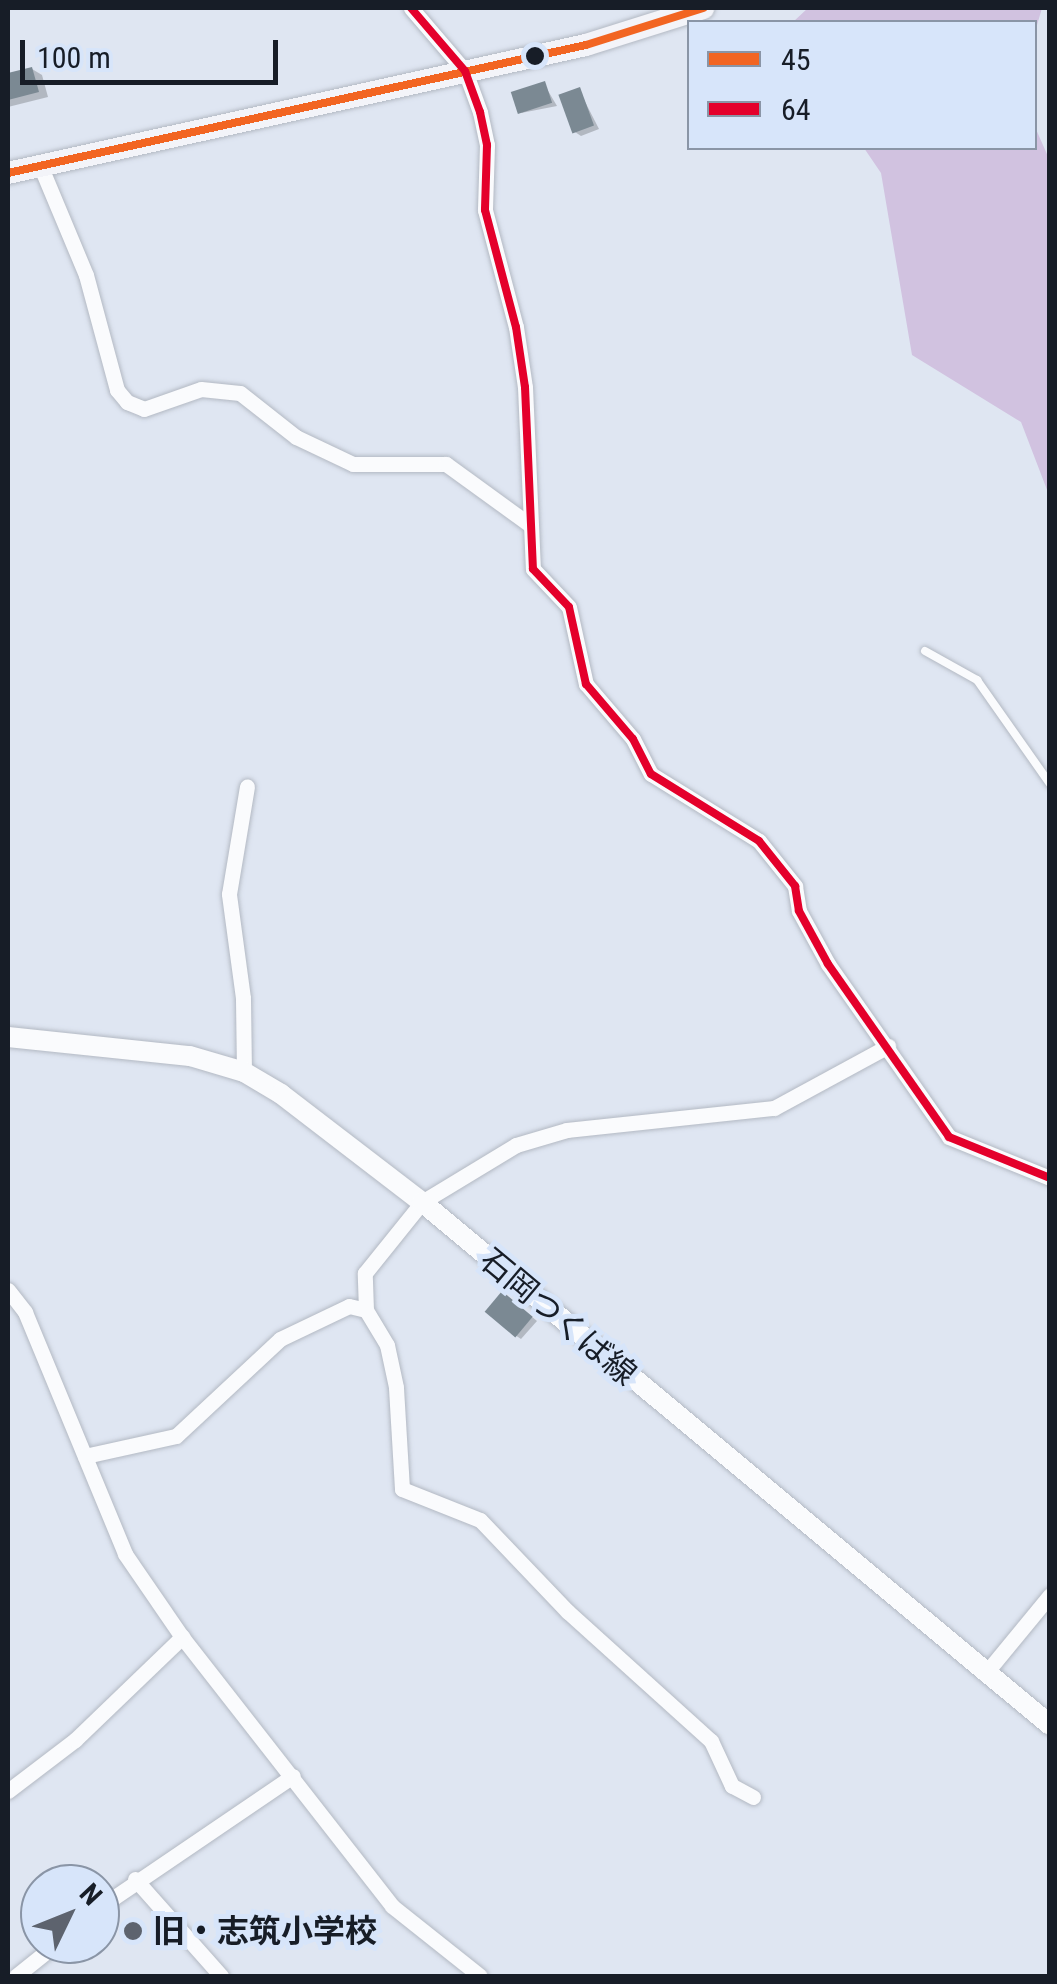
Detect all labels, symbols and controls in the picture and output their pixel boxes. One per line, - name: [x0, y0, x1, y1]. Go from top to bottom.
- scale bar: [25, 20, 282, 82]
- legend: [687, 20, 1037, 150]
- text: 100 m: [37, 40, 111, 75]
- text: 45: [781, 42, 811, 77]
- unlabelled marker: [525, 46, 545, 66]
- text: 64: [781, 92, 811, 127]
- street label: 石岡つくば線: [472, 1241, 644, 1393]
- north arrow: [20, 1864, 120, 1964]
- text: N: [73, 1877, 109, 1912]
- place label: 旧・志筑小学校: [153, 1912, 377, 1950]
- marker: 旧・志筑小学校: [122, 1920, 144, 1942]

